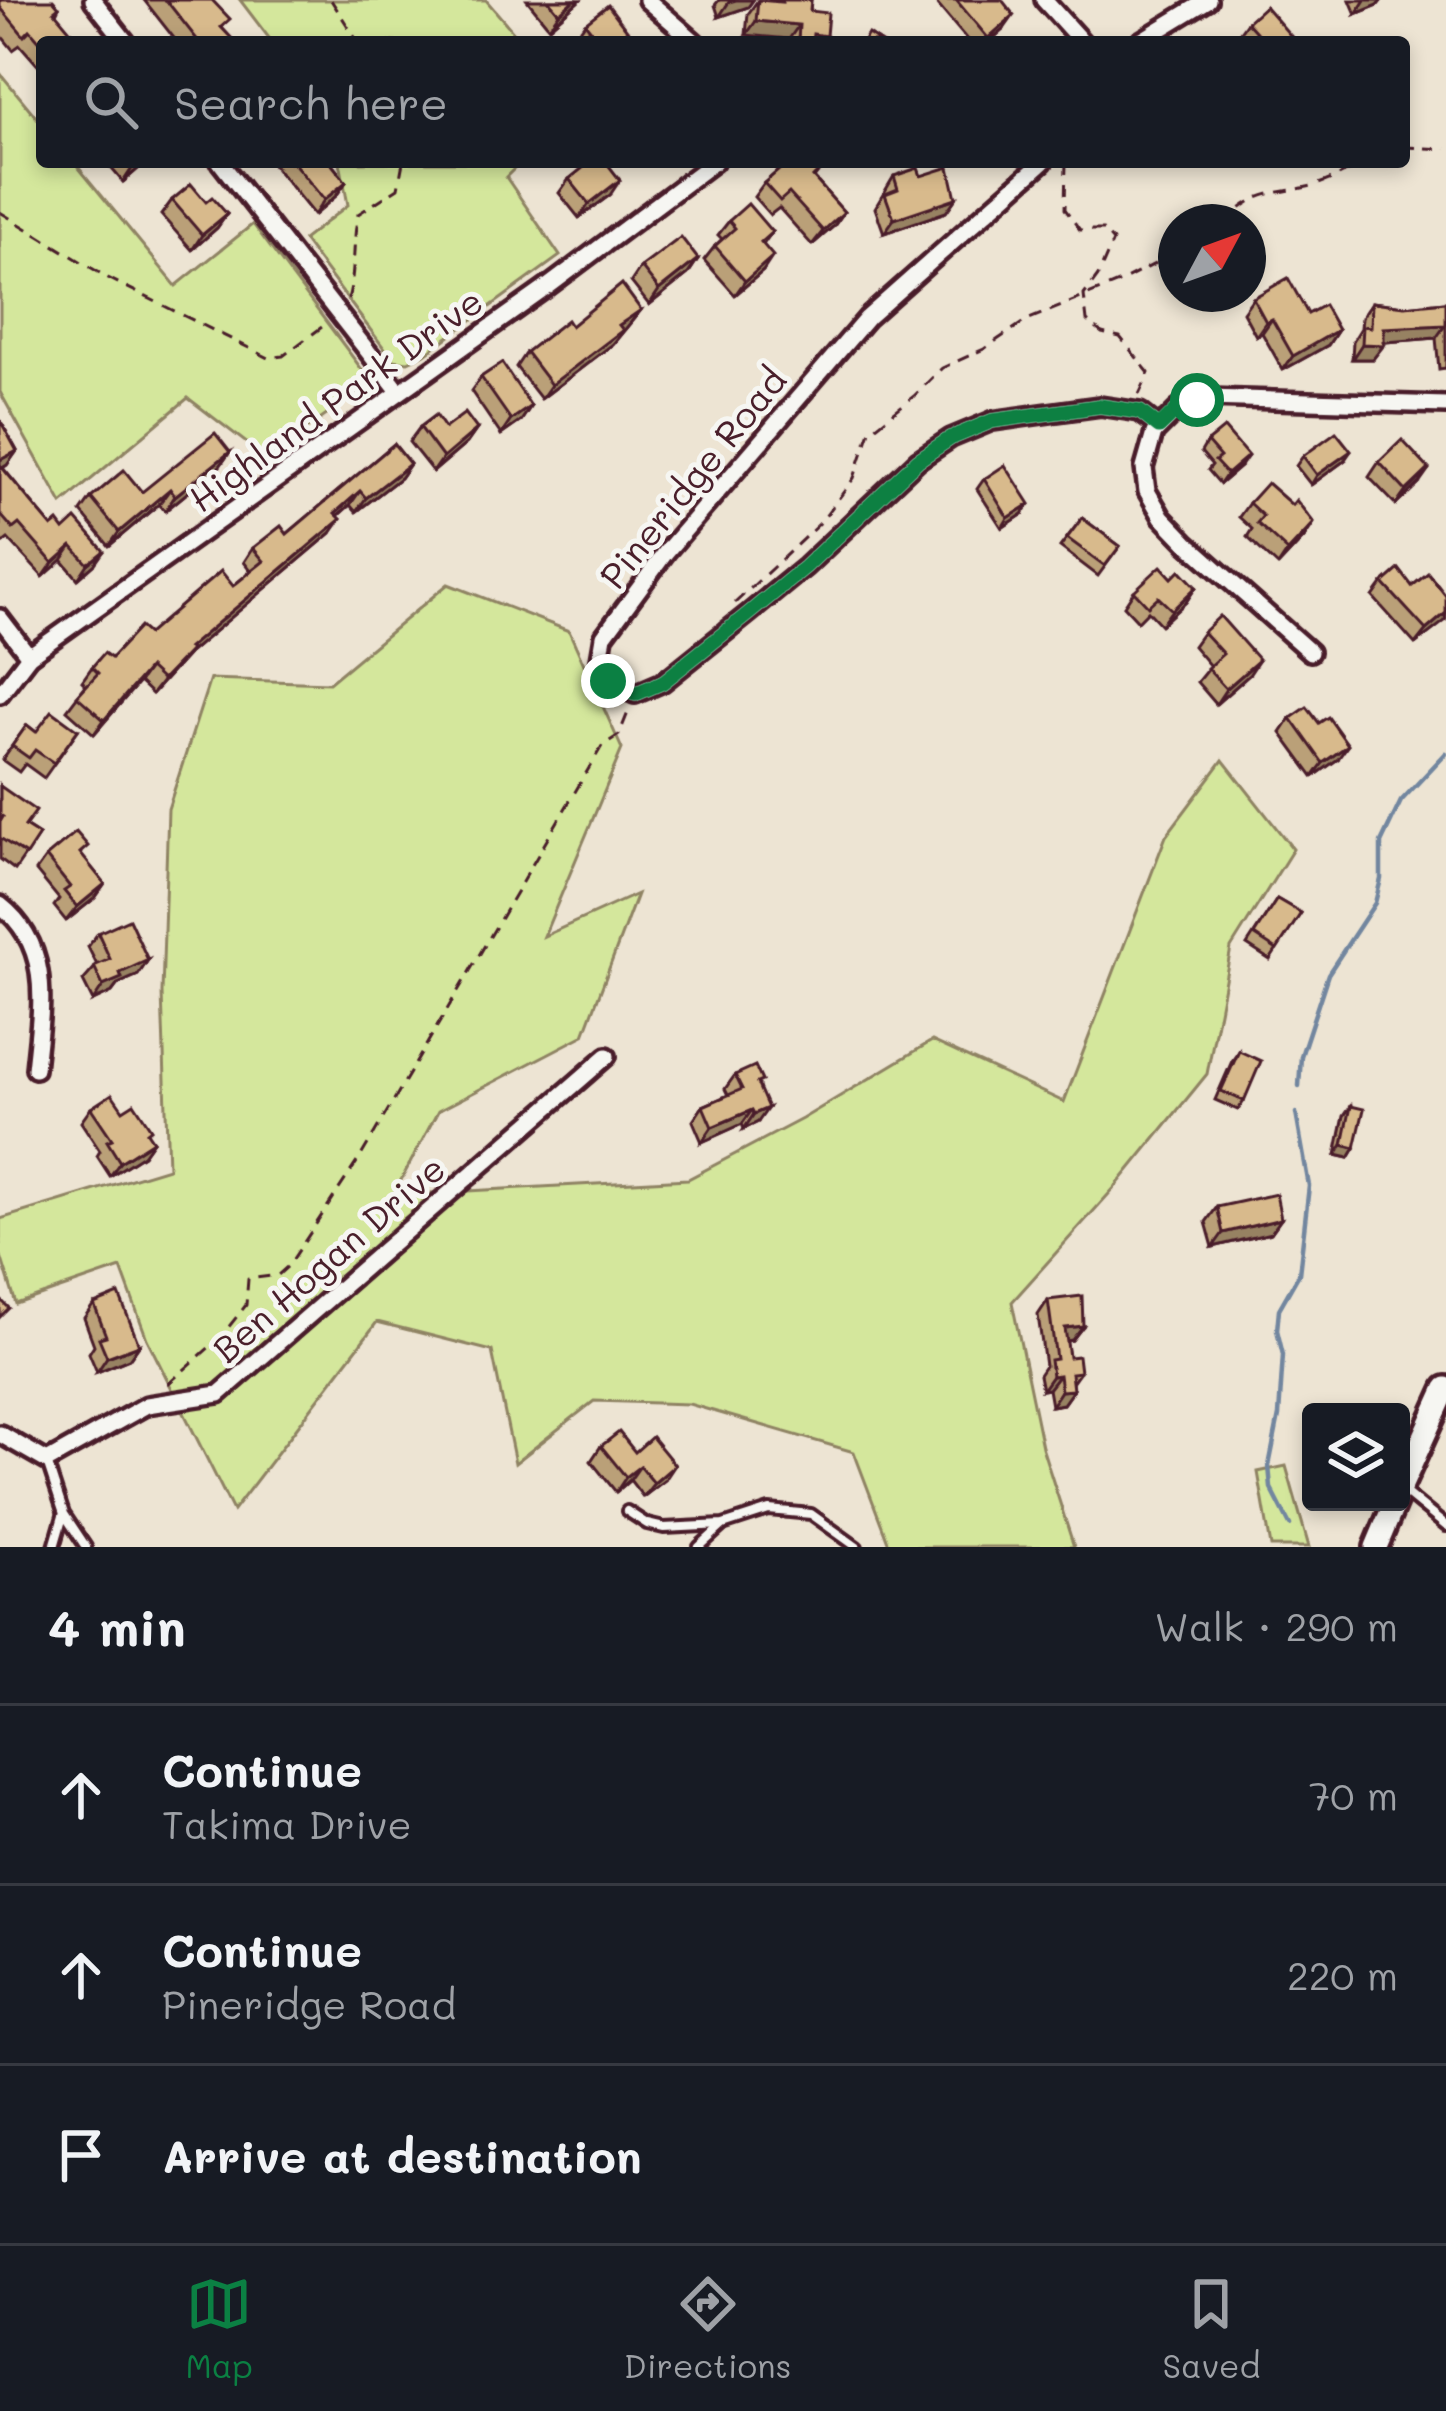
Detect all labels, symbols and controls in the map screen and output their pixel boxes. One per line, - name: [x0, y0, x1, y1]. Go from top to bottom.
- search box: [36, 36, 1410, 168]
- icon: search: [78, 69, 144, 135]
- text: Search here: [174, 73, 448, 131]
- north arrow: [1158, 204, 1266, 312]
- street label: Highland Park Drive: [179, 276, 491, 521]
- street label: Pineridge Road: [588, 357, 796, 597]
- route start: [1170, 373, 1224, 427]
- route end: [581, 654, 635, 708]
- street label: Ben Hogan Drive: [202, 1144, 454, 1372]
- map controls: [1302, 1403, 1410, 1511]
- button: layers: [1302, 1403, 1410, 1511]
- text: 4 min: [48, 1592, 186, 1659]
- text: Walk · 290 m: [1155, 1600, 1398, 1651]
- text: Continue: [162, 1740, 362, 1798]
- icon: ahead: [48, 1762, 114, 1828]
- text: 70 m: [1309, 1769, 1398, 1820]
- text: Takima Drive: [162, 1798, 412, 1849]
- text: Continue: [162, 1920, 362, 1978]
- icon: ahead: [48, 1942, 114, 2008]
- text: 220 m: [1287, 1949, 1398, 2000]
- text: Pineridge Road: [162, 1978, 456, 2029]
- icon: arrive: [48, 2122, 114, 2188]
- text: Arrive at destination: [162, 2126, 642, 2184]
- tab: Map: [186, 2271, 253, 2386]
- tab: Directions: [624, 2271, 791, 2386]
- tab: Saved: [1163, 2271, 1260, 2386]

